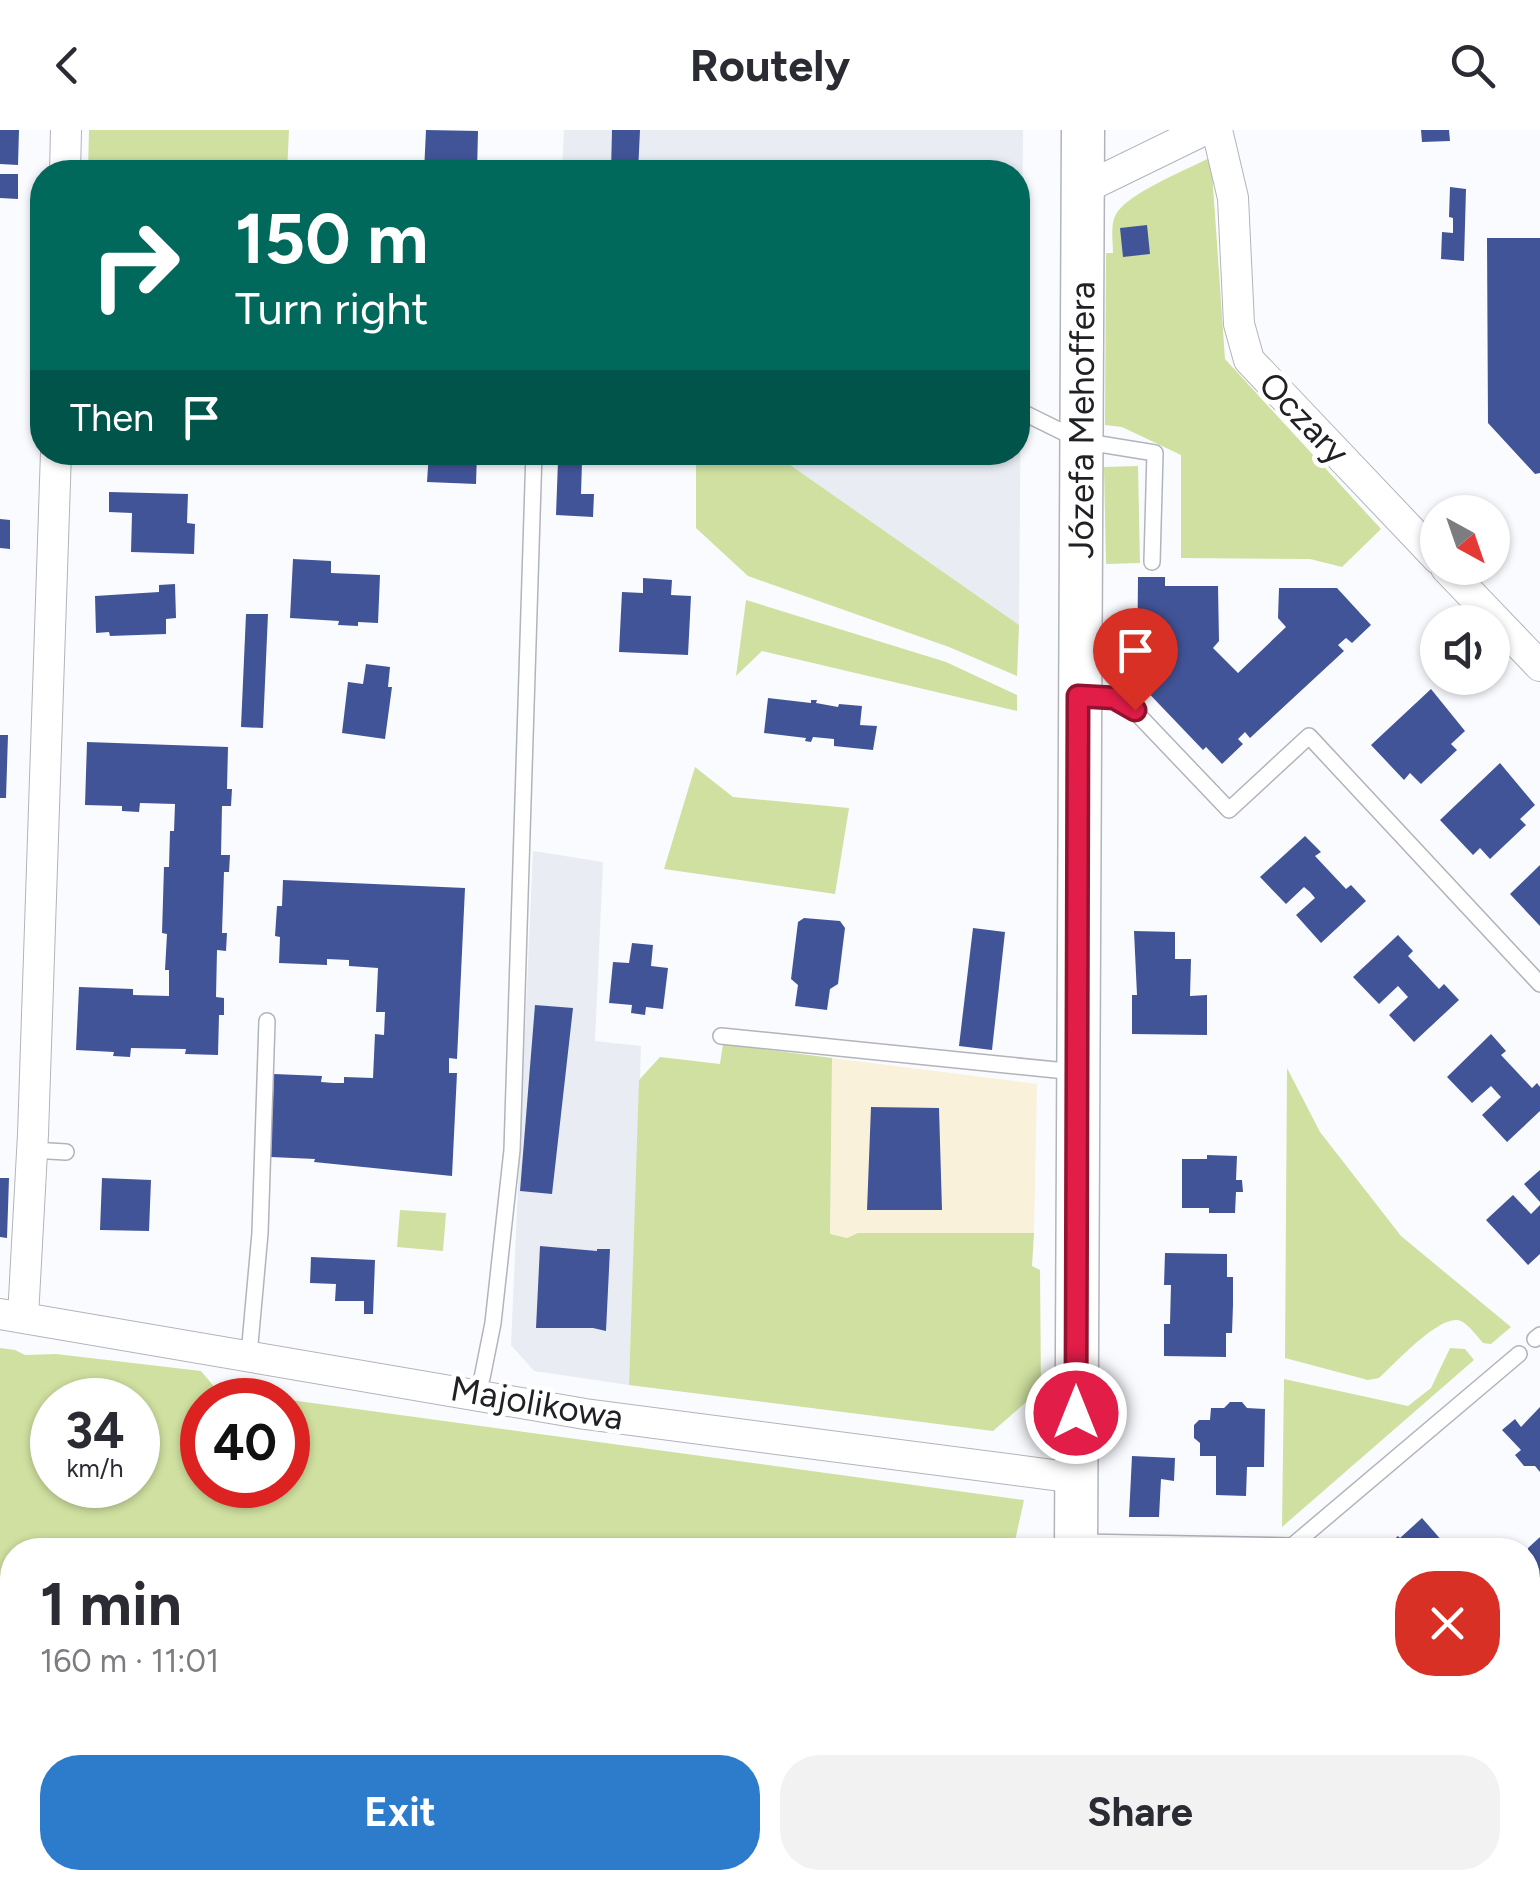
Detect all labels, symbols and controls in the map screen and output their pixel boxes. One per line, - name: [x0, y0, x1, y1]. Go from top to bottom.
- icon: back: [40, 38, 95, 93]
- text: Routely: [690, 38, 850, 92]
- icon: search: [1445, 38, 1500, 93]
- text: 150 m: [235, 196, 428, 281]
- icon: right: [70, 200, 200, 330]
- text: Turn right: [235, 281, 428, 335]
- street label: Józefa Mehoffera: [1060, 281, 1103, 559]
- street label: Oczary: [1250, 363, 1358, 473]
- icon: arrive: [174, 390, 229, 445]
- text: Then: [70, 395, 154, 441]
- north arrow: [1420, 495, 1510, 585]
- map controls: [1420, 495, 1510, 695]
- button: sound: [1420, 605, 1510, 695]
- pin: [1093, 608, 1178, 711]
- icon: arrive: [1108, 623, 1163, 678]
- position arrow: [1024, 1361, 1128, 1465]
- street label: Majolikowa: [448, 1367, 626, 1439]
- speed limit sign: 40: [180, 1378, 310, 1508]
- text: 34: [65, 1400, 125, 1461]
- text: km/h: [66, 1453, 124, 1483]
- text: 1 min: [40, 1568, 182, 1640]
- button: close: [1395, 1571, 1500, 1676]
- text: 160 m · 11:01: [40, 1642, 219, 1680]
- button: Exit: [40, 1755, 760, 1870]
- button: Share: [780, 1755, 1500, 1870]

